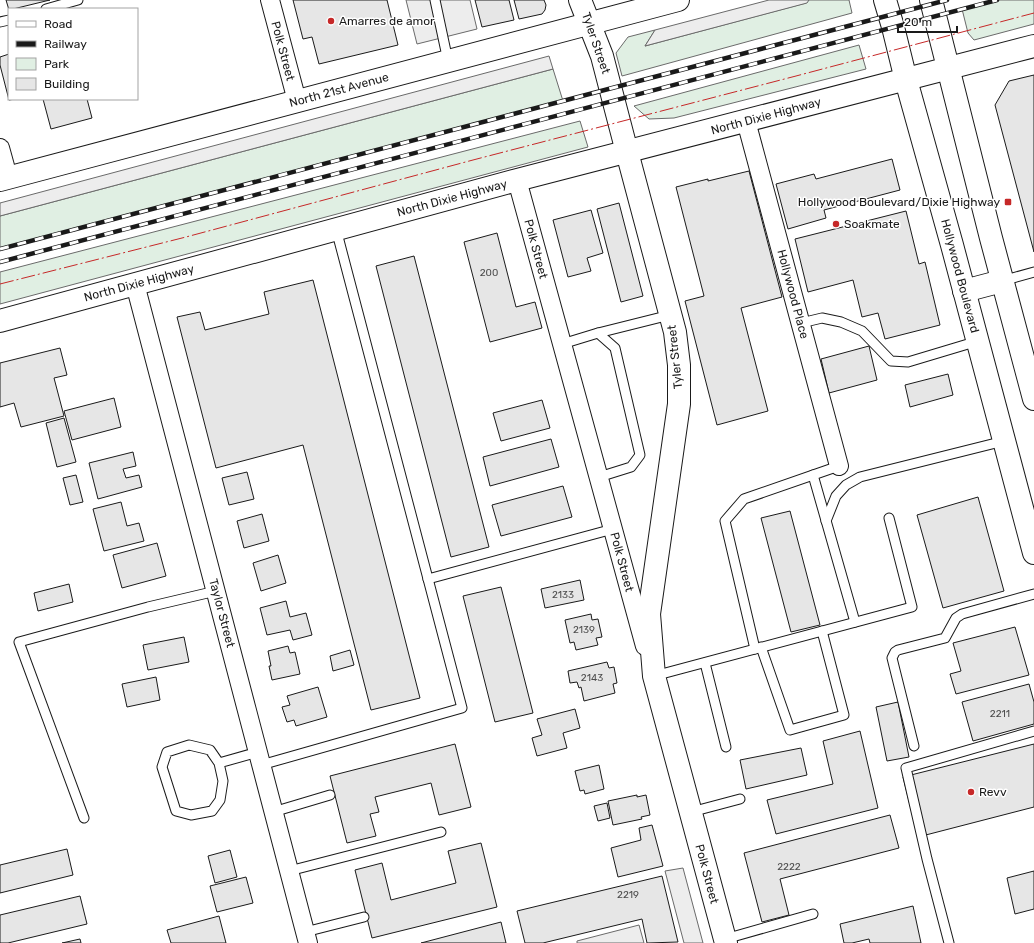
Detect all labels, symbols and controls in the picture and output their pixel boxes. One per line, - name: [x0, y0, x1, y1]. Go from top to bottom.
- legend: [8, 8, 138, 100]
- scale bar: [898, 8, 957, 34]
- street label: Tyler Street: [579, 10, 613, 76]
- place label: Amarres de amor: [339, 14, 435, 28]
- text: 20 m: [904, 15, 932, 29]
- marker: Amarres de amor: [326, 16, 336, 26]
- text: Road: [44, 17, 72, 31]
- street label: Polk Street: [268, 20, 298, 83]
- text: Railway: [44, 37, 87, 51]
- text: Park: [44, 57, 70, 71]
- street label: North 21st Avenue: [288, 70, 391, 110]
- text: Building: [44, 77, 90, 91]
- street label: North Dixie Highway: [709, 94, 823, 137]
- street label: North Dixie Highway: [395, 176, 509, 219]
- place label: Hollywood Boulevard/Dixie Highway: [798, 195, 1000, 209]
- marker: Hollywood Boulevard/Dixie Highway: [1003, 197, 1013, 207]
- place label: Soakmate: [844, 217, 900, 231]
- street label: Hollywood Boulevard: [938, 217, 982, 335]
- street label: Polk Street: [521, 218, 551, 281]
- marker: Soakmate: [831, 219, 841, 229]
- street label: Hollywood Place: [774, 248, 812, 340]
- street label: North Dixie Highway: [82, 261, 196, 304]
- house number: 200: [480, 267, 498, 279]
- street label: Tyler Street: [665, 324, 685, 390]
- street label: Polk Street: [607, 531, 637, 594]
- street label: Taylor Street: [206, 577, 238, 649]
- house number: 2133: [552, 589, 574, 601]
- house number: 2139: [573, 624, 595, 636]
- house number: 2143: [581, 672, 603, 684]
- house number: 2211: [990, 708, 1010, 720]
- place label: Revv: [979, 785, 1007, 799]
- marker: Revv: [966, 787, 976, 797]
- street label: Polk Street: [692, 843, 722, 906]
- house number: 2222: [777, 861, 801, 873]
- house number: 2219: [617, 889, 639, 901]

